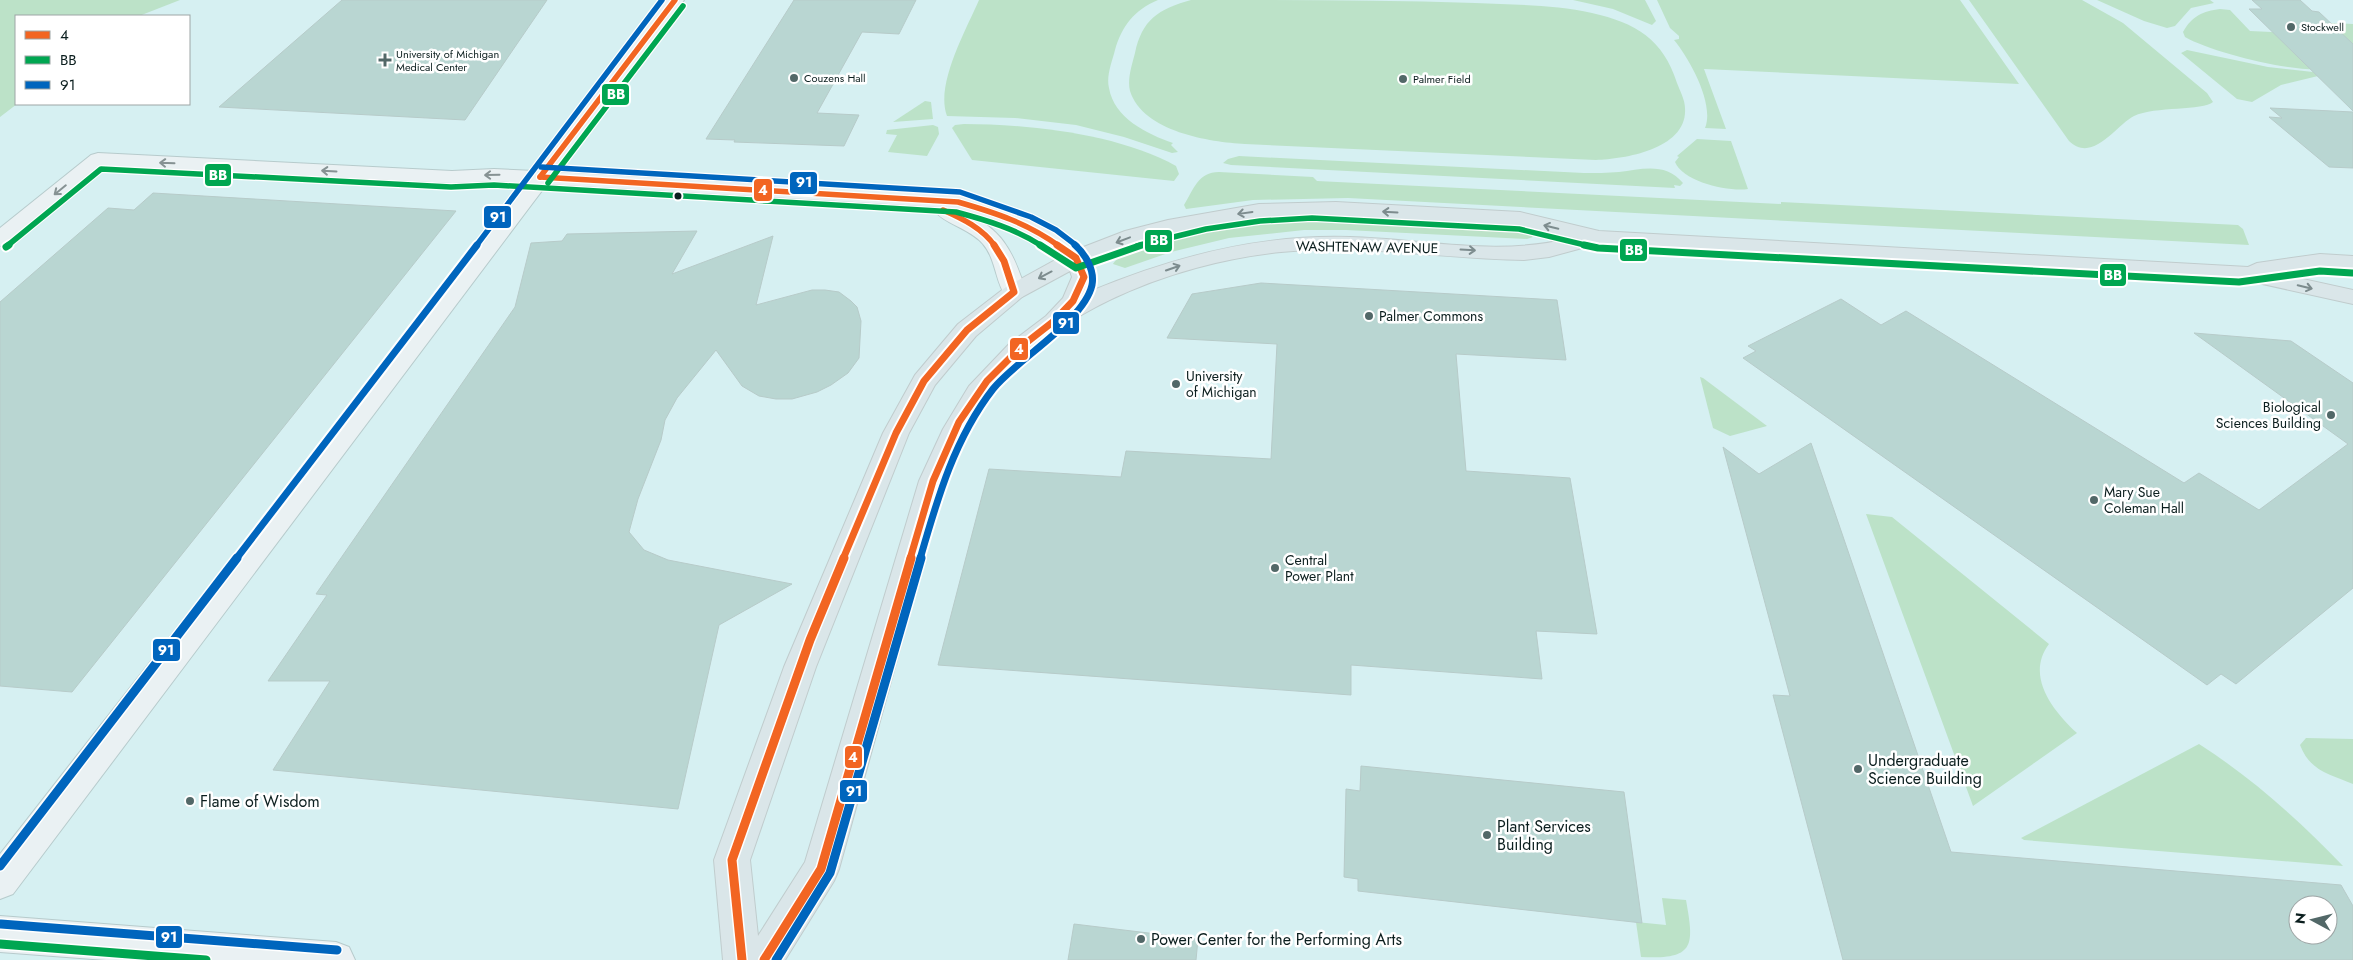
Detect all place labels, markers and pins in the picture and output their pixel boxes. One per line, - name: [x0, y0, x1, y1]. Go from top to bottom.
- place label: Stockwell: [2301, 19, 2344, 35]
- marker: Stockwell: [2285, 21, 2297, 33]
- place label: University of Michigan Medical Center: [396, 46, 499, 75]
- marker: University of Michigan Medical Center: [378, 53, 392, 67]
- place label: Couzens Hall: [804, 70, 866, 86]
- place label: Palmer Field: [1413, 71, 1471, 87]
- marker: Couzens Hall: [788, 72, 800, 84]
- marker: Palmer Field: [1397, 73, 1409, 85]
- unlabelled marker: [673, 191, 683, 201]
- place label: Palmer Commons: [1379, 306, 1483, 326]
- marker: Palmer Commons: [1363, 310, 1375, 322]
- place label: University of Michigan: [1186, 366, 1257, 402]
- marker: University of Michigan: [1170, 378, 1182, 390]
- place label: Biological Sciences Building: [2216, 397, 2321, 433]
- marker: Biological Sciences Building: [2325, 409, 2337, 421]
- place label: Mary Sue Coleman Hall: [2104, 482, 2184, 518]
- marker: Mary Sue Coleman Hall: [2088, 494, 2100, 506]
- place label: Central Power Plant: [1285, 550, 1354, 586]
- marker: Central Power Plant: [1269, 562, 1281, 574]
- place label: Undergraduate Science Building: [1868, 749, 1982, 790]
- marker: Undergraduate Science Building: [1852, 763, 1864, 775]
- place label: Flame of Wisdom: [200, 790, 320, 813]
- marker: Flame of Wisdom: [184, 795, 196, 807]
- place label: Plant Services Building: [1497, 815, 1591, 856]
- marker: Plant Services Building: [1481, 829, 1493, 841]
- place label: Power Center for the Performing Arts: [1151, 928, 1402, 951]
- marker: Power Center for the Performing Arts: [1135, 933, 1147, 945]

